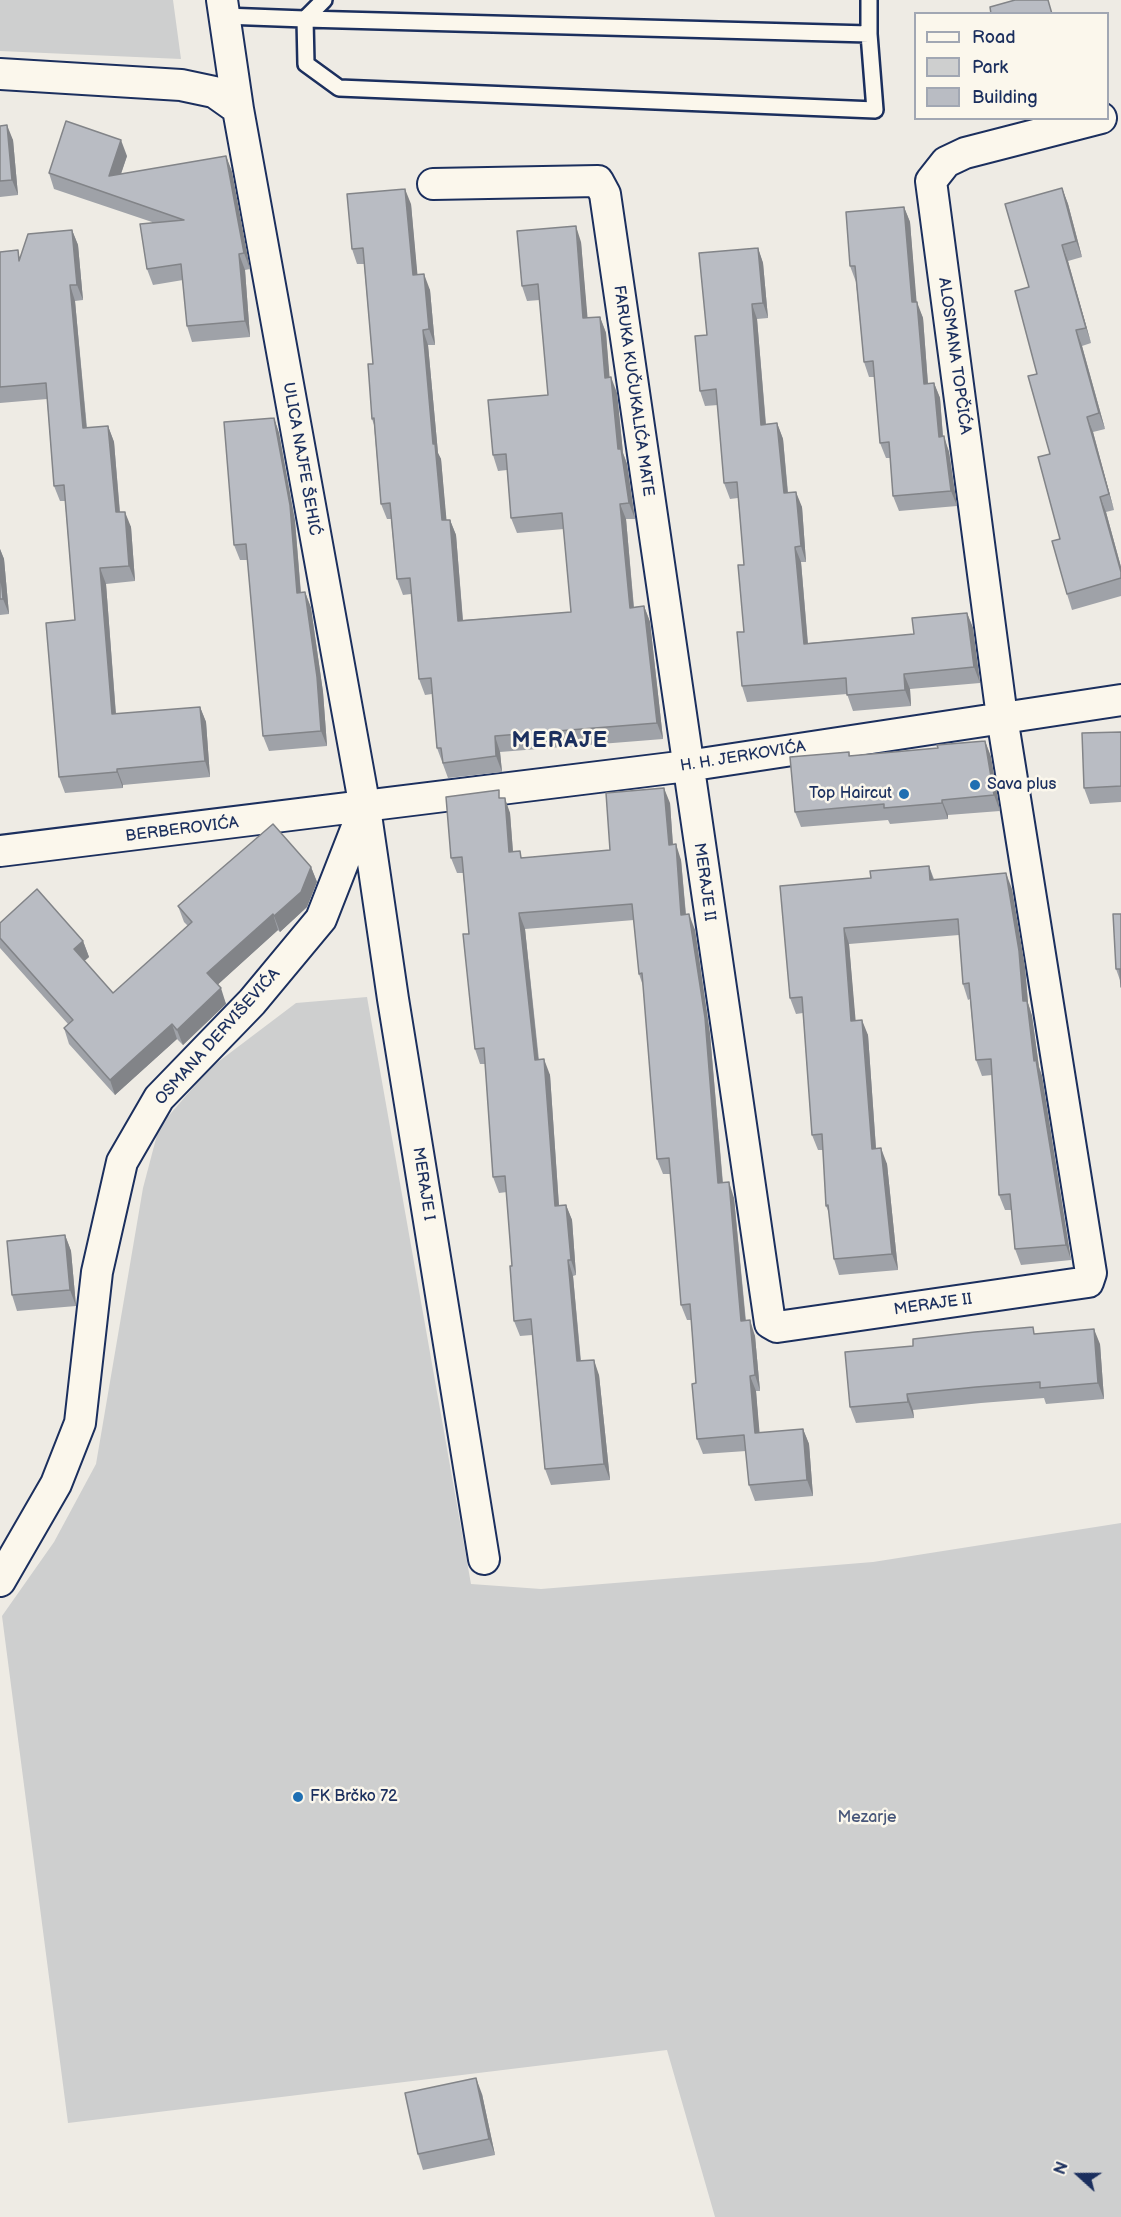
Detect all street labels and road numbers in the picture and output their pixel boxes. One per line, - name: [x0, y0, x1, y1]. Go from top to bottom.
- street label: ALOSMANA TOPČIĆA: [933, 276, 975, 436]
- street label: FARUKA KUČUKALIĆA MATE: [609, 284, 657, 498]
- street label: ULICA NAJFE ŠEHIĆ: [278, 381, 324, 537]
- street label: H. H. JERKOVIĆA: [679, 738, 807, 776]
- street label: BERBEROVIĆA: [124, 814, 240, 846]
- street label: MERAJE II: [689, 842, 719, 922]
- street label: OSMANA DERVIŠEVIĆA: [152, 965, 284, 1109]
- street label: MERAJE I: [408, 1146, 438, 1222]
- street label: MERAJE II: [893, 1290, 973, 1320]

